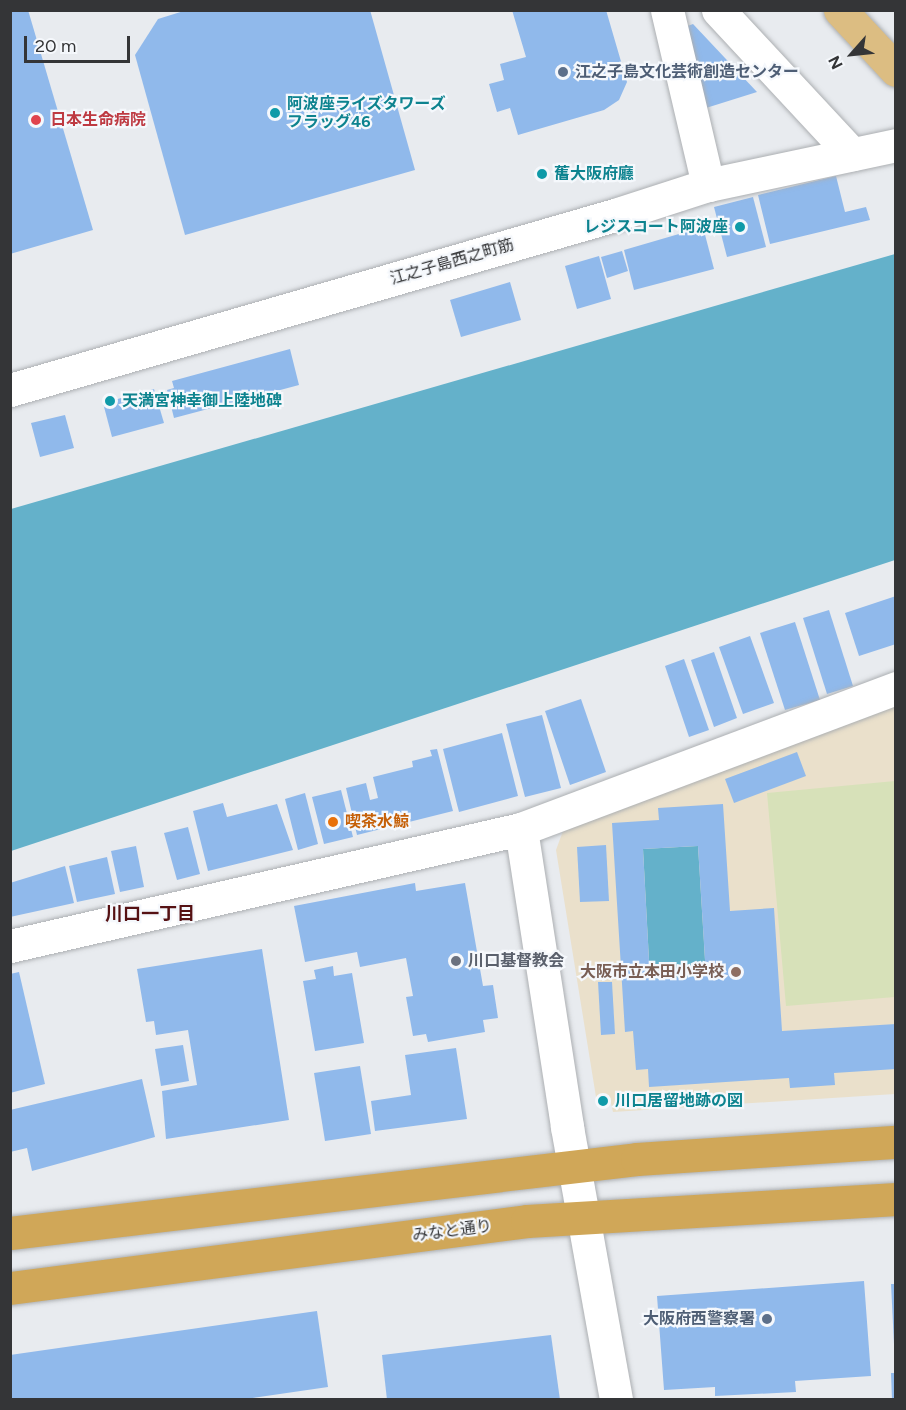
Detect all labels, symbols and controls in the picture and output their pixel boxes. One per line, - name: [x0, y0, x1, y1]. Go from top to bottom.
- scale bar: [27, 24, 134, 62]
- north arrow: [822, 24, 882, 84]
- text: 20 m: [35, 35, 76, 57]
- text: N: [824, 53, 847, 72]
- place label: 江之子島文化芸術創造センター: [575, 62, 799, 82]
- marker: 江之子島文化芸術創造センター: [556, 65, 570, 79]
- place label: 阿波座ライズタワーズ フラッグ46: [287, 94, 447, 132]
- marker: 阿波座ライズタワーズ フラッグ46: [268, 106, 282, 120]
- place label: 日本生命病院: [50, 110, 146, 130]
- marker: 日本生命病院: [27, 111, 45, 129]
- place label: 𦾔大阪府廳: [554, 164, 634, 184]
- marker: 𦾔大阪府廳: [535, 167, 549, 181]
- place label: レジスコート阿波座: [584, 217, 728, 237]
- marker: レジスコート阿波座: [733, 220, 747, 234]
- street label: 江之子島西之町筋: [388, 235, 516, 289]
- place label: 天満宮神幸御上陸地碑: [122, 391, 282, 411]
- marker: 天満宮神幸御上陸地碑: [103, 394, 117, 408]
- place label: 喫茶水鯨: [345, 812, 409, 832]
- marker: 喫茶水鯨: [326, 815, 340, 829]
- district label: 川口一丁目: [105, 903, 195, 925]
- place label: 川口基督教会: [468, 951, 564, 971]
- marker: 川口基督教会: [449, 954, 463, 968]
- place label: 大阪市立本田小学校: [580, 962, 724, 982]
- marker: 大阪市立本田小学校: [729, 965, 743, 979]
- place label: 川口居留地跡の図: [615, 1091, 743, 1111]
- marker: 川口居留地跡の図: [596, 1094, 610, 1108]
- street label: みなと通り: [411, 1217, 493, 1245]
- place label: 大阪府西警察署: [643, 1309, 755, 1329]
- marker: 大阪府西警察署: [760, 1312, 774, 1326]

